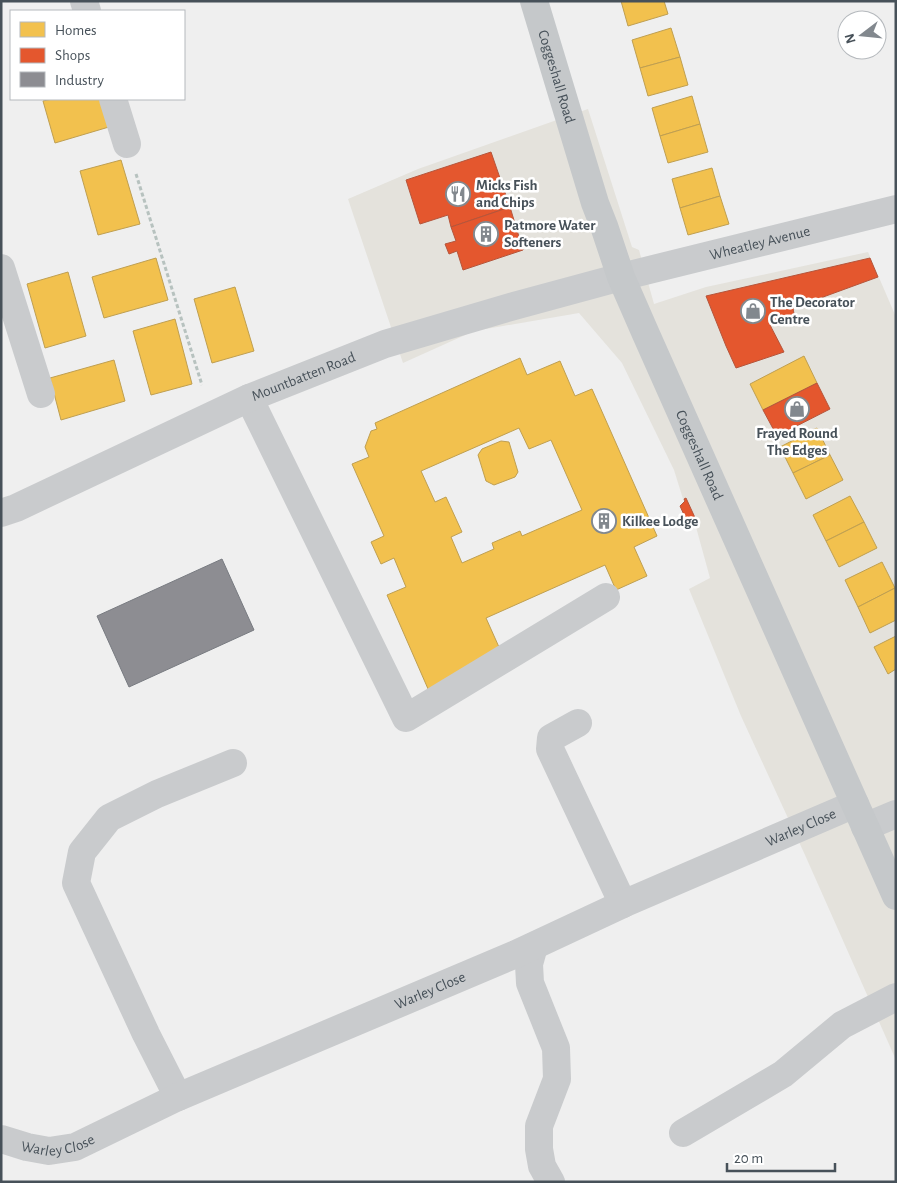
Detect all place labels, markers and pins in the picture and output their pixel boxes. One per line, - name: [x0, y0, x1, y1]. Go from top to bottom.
- place label: Micks Fish and Chips: [476, 178, 538, 210]
- restaurant icon: Micks Fish and Chips: [445, 181, 471, 207]
- place label: Patmore Water Softeners: [504, 218, 596, 250]
- building icon: Patmore Water Softeners: [473, 221, 499, 247]
- place label: The Decorator Centre: [770, 295, 855, 327]
- shop icon: The Decorator Centre: [740, 298, 766, 324]
- shop icon: Frayed Round The Edges: [784, 396, 810, 422]
- place label: Frayed Round The Edges: [756, 426, 838, 458]
- building icon: Kilkee Lodge: [591, 508, 617, 534]
- place label: Kilkee Lodge: [622, 514, 698, 529]

